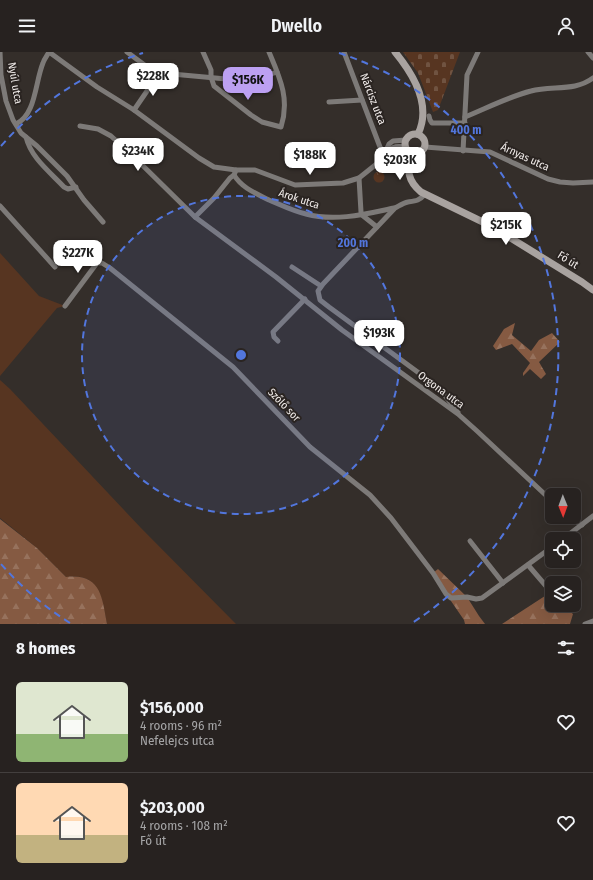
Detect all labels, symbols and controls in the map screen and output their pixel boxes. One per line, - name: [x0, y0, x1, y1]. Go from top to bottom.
- icon: menu: [16, 15, 38, 37]
- text: Dwello: [271, 15, 322, 37]
- icon: person: [555, 15, 577, 37]
- street label: Nyúl utca: [5, 61, 25, 105]
- pin: $228K: [125, 63, 181, 97]
- pin: $156K: [220, 67, 276, 101]
- text: $228K: [137, 68, 169, 83]
- text: $156K: [232, 72, 264, 87]
- street label: Nárcisz utca: [357, 72, 389, 126]
- text: 400 m: [451, 123, 481, 137]
- pin: $234K: [110, 138, 166, 172]
- street label: Árnyas utca: [499, 139, 552, 174]
- pin: $188K: [282, 142, 338, 176]
- text: $234K: [122, 143, 154, 158]
- text: $188K: [294, 147, 326, 162]
- pin: $203K: [372, 147, 428, 181]
- text: $203K: [383, 152, 417, 167]
- street label: Árok utca: [277, 185, 321, 212]
- pin: $215K: [478, 212, 534, 246]
- text: $215K: [490, 217, 522, 232]
- text: 200 m: [337, 236, 368, 250]
- pin: $227K: [50, 240, 106, 274]
- text: $227K: [62, 245, 94, 260]
- street label: Fő út: [555, 249, 581, 272]
- pin: $193K: [351, 320, 407, 354]
- text: $193K: [363, 325, 395, 340]
- centre of rings: [234, 348, 248, 362]
- street label: Orgona utca: [415, 369, 467, 411]
- street label: Szőlő sor: [265, 386, 303, 424]
- north arrow: [545, 488, 581, 524]
- map controls: [545, 488, 581, 612]
- button: locate: [545, 532, 581, 568]
- button: layers: [545, 576, 581, 612]
- icon: filters: [555, 637, 577, 659]
- text: 8 homes: [16, 638, 76, 659]
- text: $156,000: [140, 697, 204, 718]
- icon: home: [48, 698, 96, 746]
- icon: heart: [555, 711, 577, 733]
- text: 4 rooms · 96 m²: [140, 718, 222, 733]
- text: Nefelejcs utca: [140, 733, 214, 748]
- text: $203,000: [140, 797, 205, 818]
- icon: home: [48, 799, 96, 847]
- icon: heart: [555, 812, 577, 834]
- text: 4 rooms · 108 m²: [140, 818, 228, 833]
- text: Fő út: [140, 833, 166, 848]

